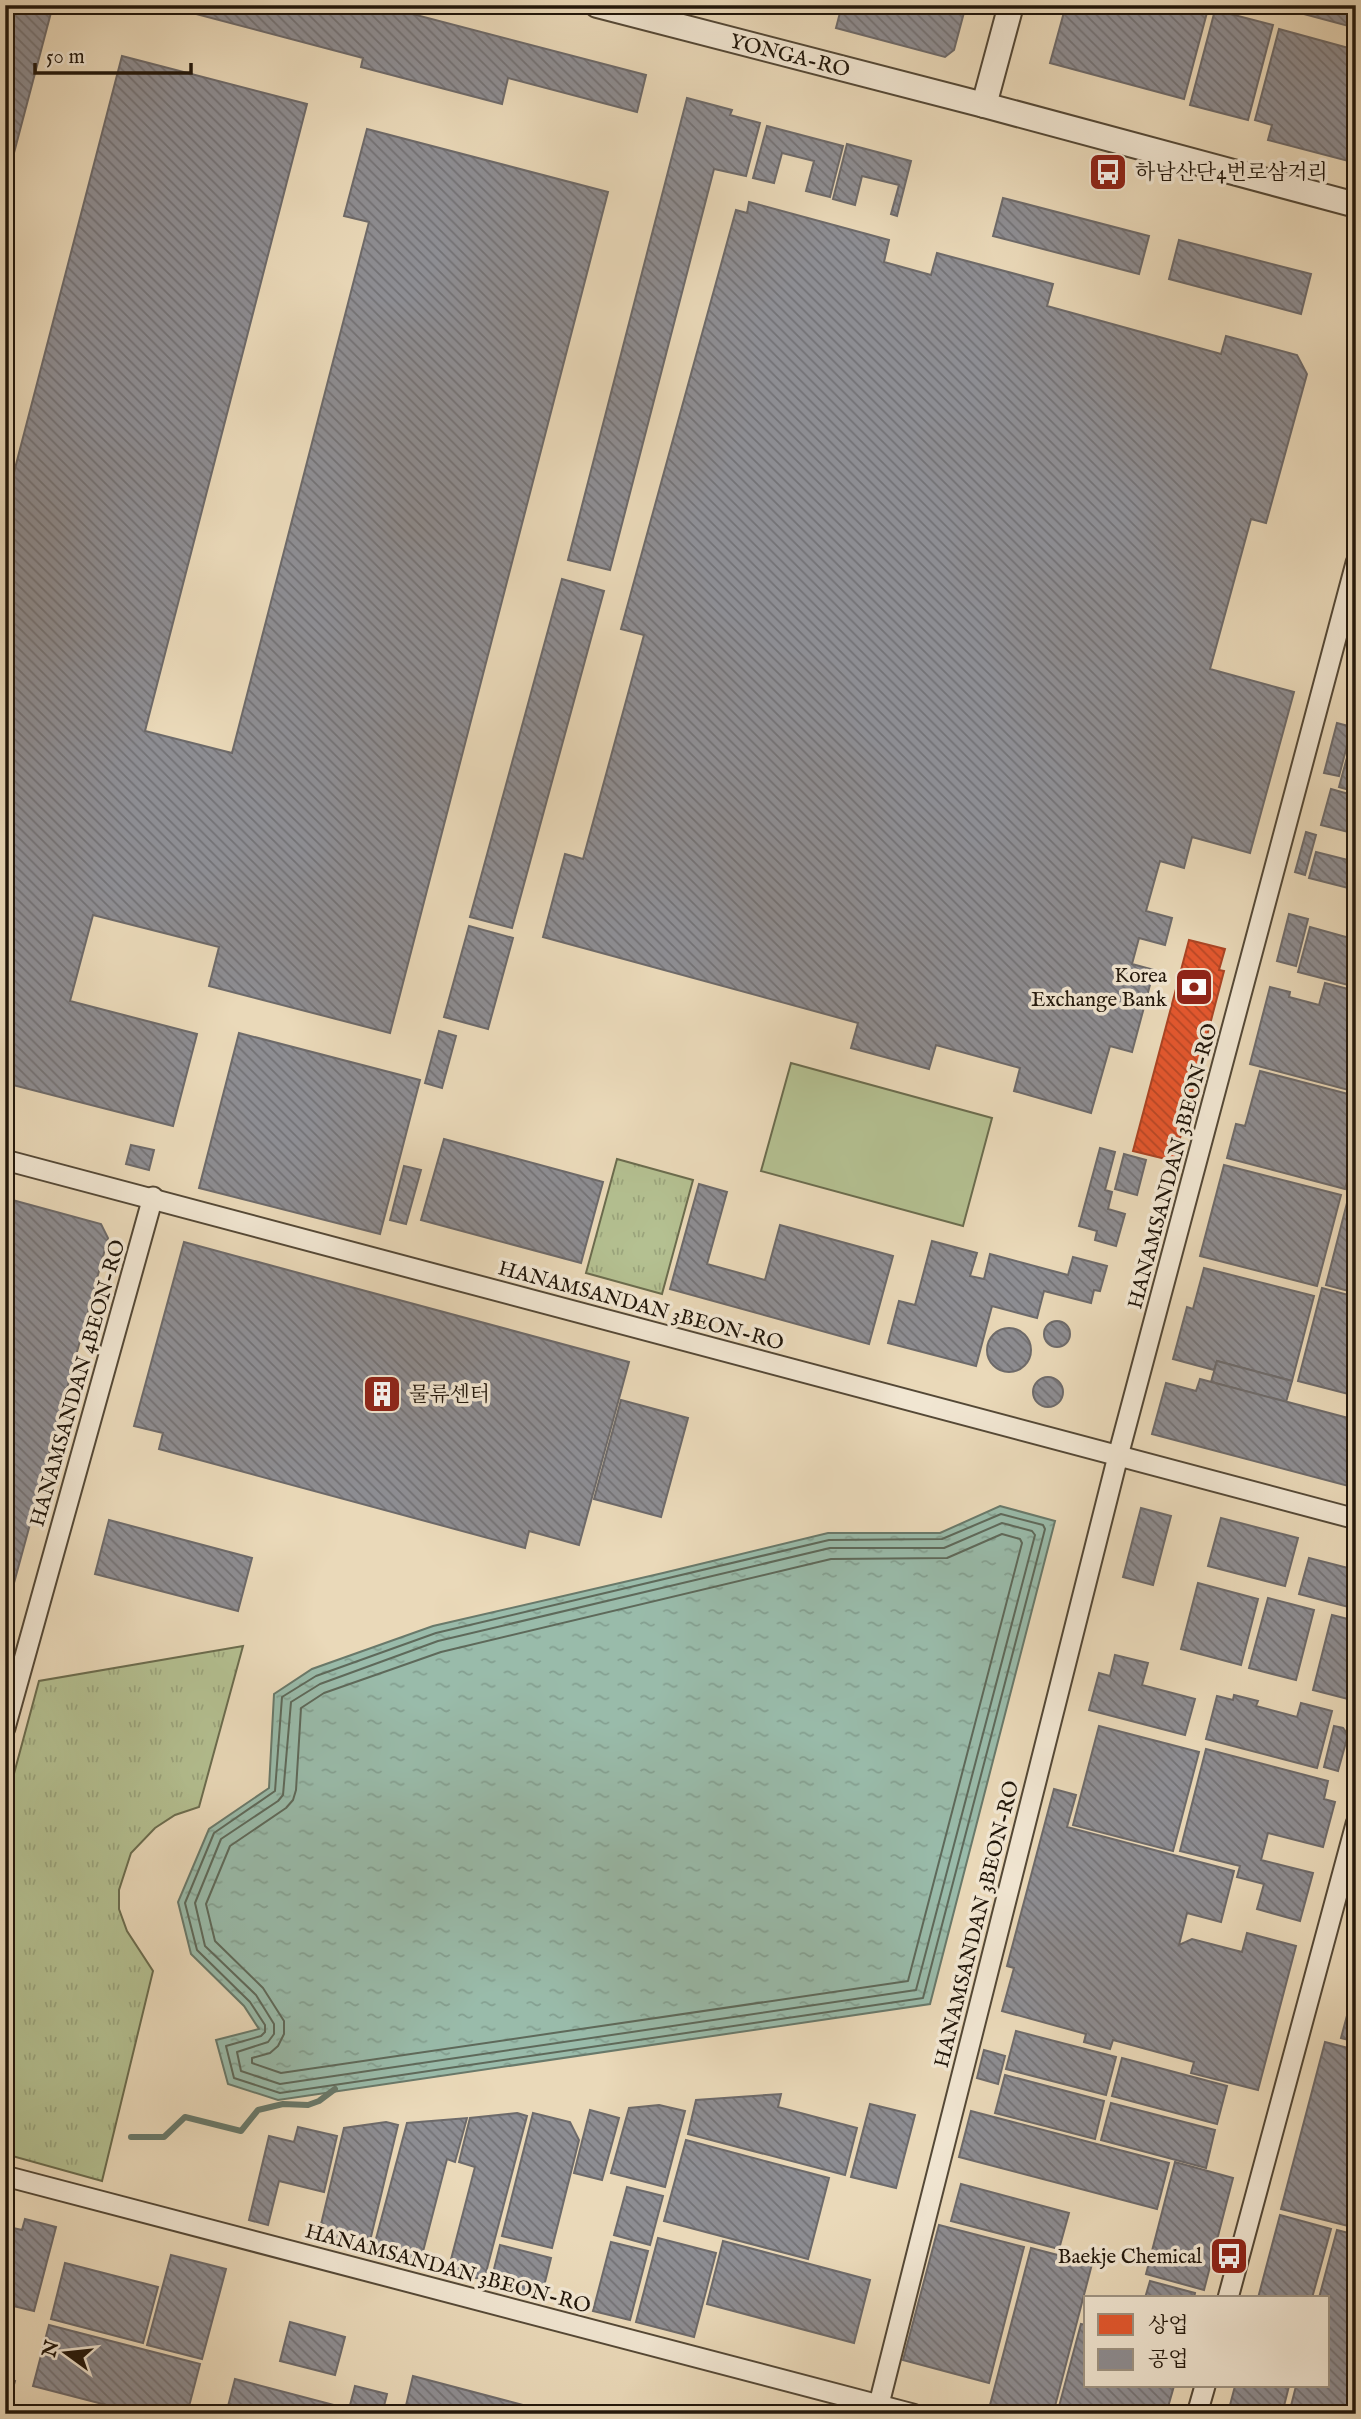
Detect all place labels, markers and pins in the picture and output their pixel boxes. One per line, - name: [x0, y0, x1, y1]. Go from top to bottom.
- bus stop icon: 하남산단4번로삼거리: [1087, 151, 1129, 193]
- place label: 하남산단4번로삼거리: [1135, 160, 1328, 187]
- place label: Korea Exchange Bank: [1031, 963, 1168, 1014]
- bank icon: Korea Exchange Bank: [1173, 966, 1215, 1008]
- building icon: 물류센터: [361, 1373, 403, 1415]
- place label: 물류센터: [409, 1382, 490, 1409]
- bus stop icon: Baekje Chemical: [1208, 2235, 1250, 2277]
- place label: Baekje Chemical: [1058, 2244, 1202, 2271]

